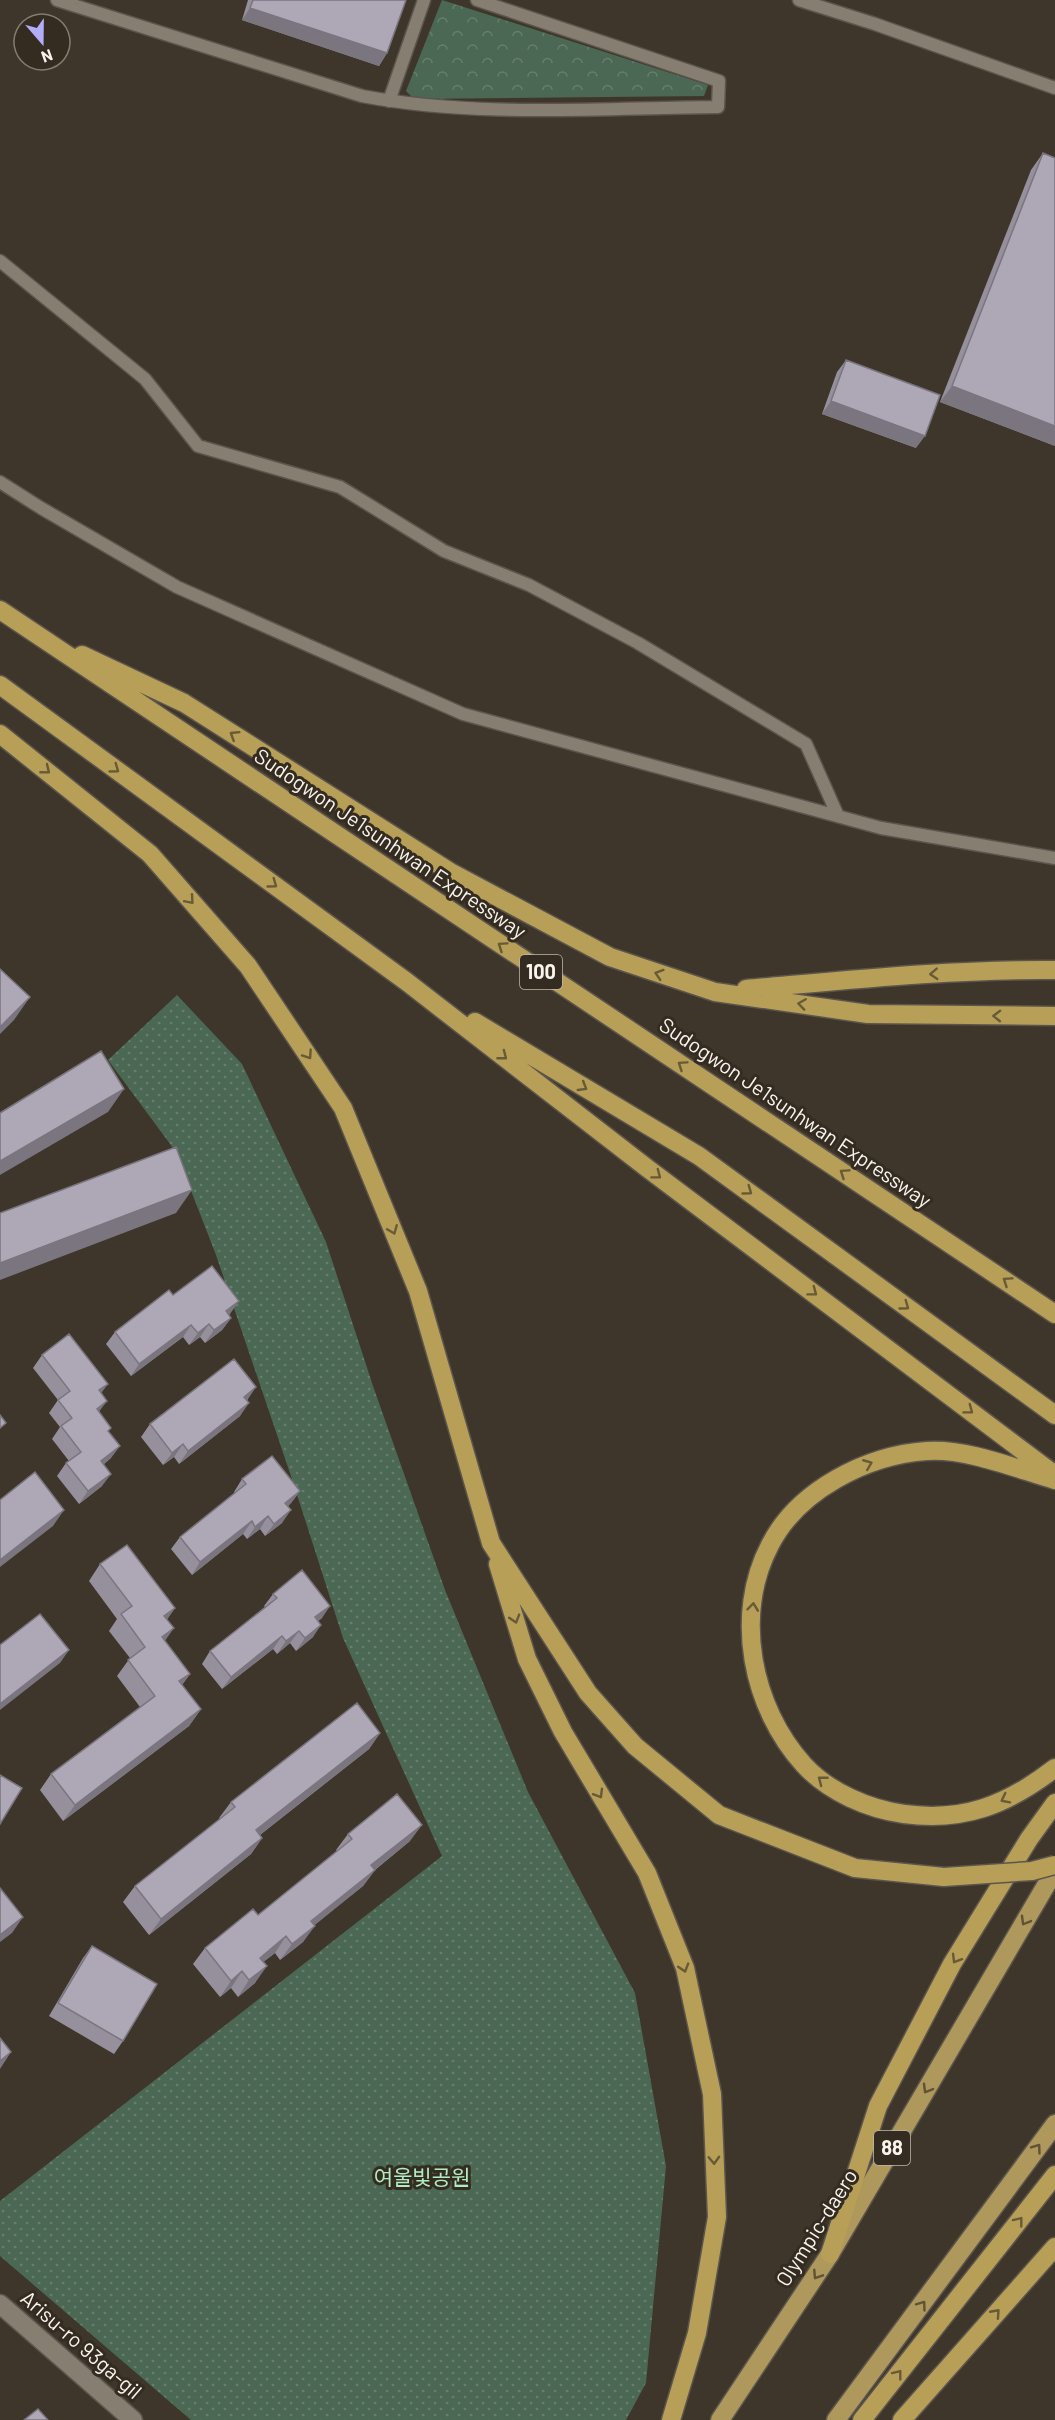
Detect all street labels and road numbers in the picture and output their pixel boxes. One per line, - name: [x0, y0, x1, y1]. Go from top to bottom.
- street label: Sudogwon Je1sunhwan Expressway: [250, 742, 532, 943]
- road number: 100: [520, 955, 562, 989]
- street label: Sudogwon Je1sunhwan Expressway: [655, 1011, 937, 1212]
- road number: 88: [874, 2131, 910, 2165]
- street label: Olympic-daero: [770, 2164, 862, 2290]
- street label: Arisu-ro 93ga-gil: [16, 2285, 148, 2403]

